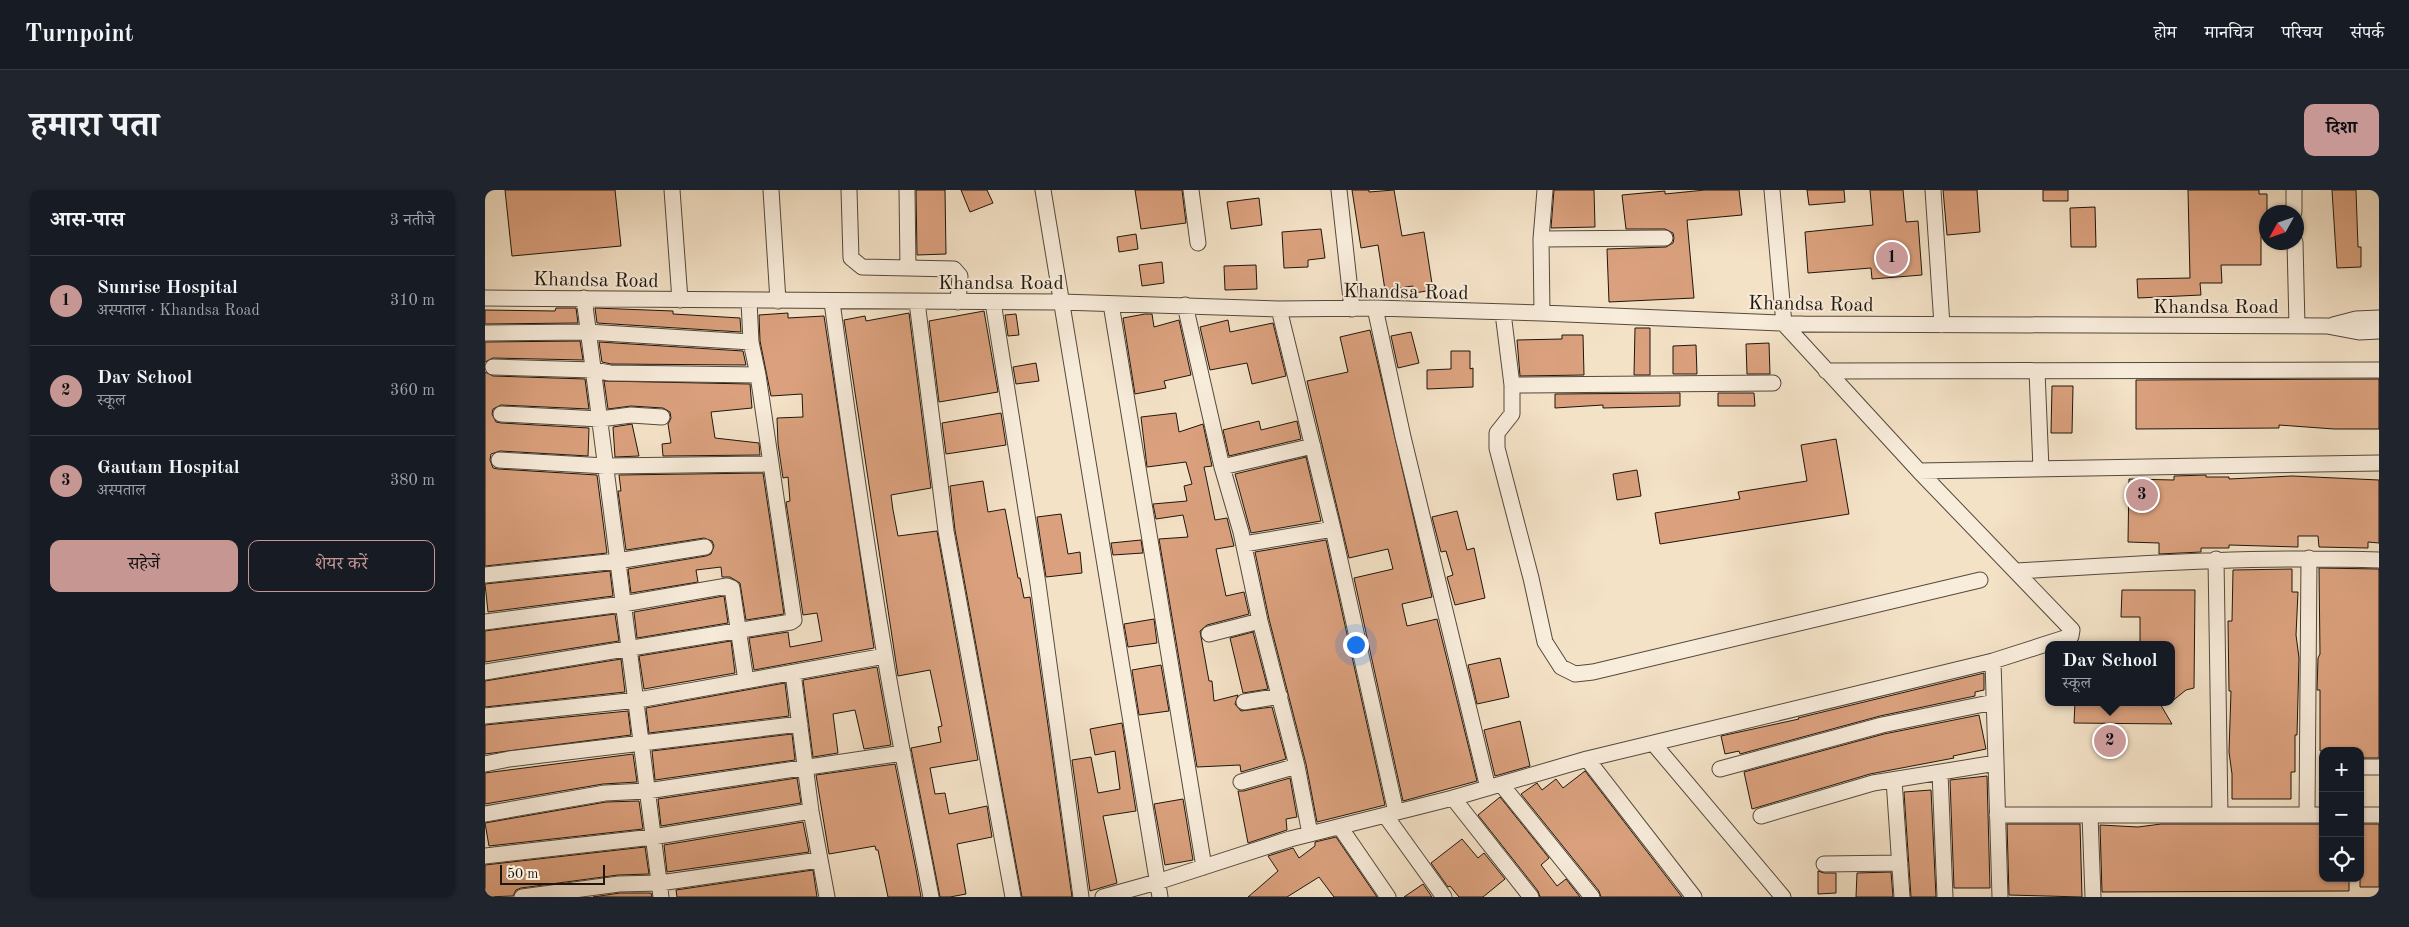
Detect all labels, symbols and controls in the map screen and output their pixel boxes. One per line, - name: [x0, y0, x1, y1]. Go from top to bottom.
- text: Turnpoint: [25, 23, 133, 47]
- text: होम: [2154, 24, 2177, 42]
- text: मानचित्र: [2205, 24, 2253, 42]
- text: परिचय: [2281, 24, 2322, 42]
- text: संपर्क: [2350, 24, 2384, 42]
- button: दिशा: [2304, 104, 2379, 156]
- text: हमारा पता: [30, 109, 159, 144]
- north arrow: [2259, 205, 2304, 250]
- text: आस-पास: [50, 210, 125, 231]
- text: 3 नतीजे: [390, 213, 435, 229]
- pin: 1: [1876, 239, 1908, 277]
- street label: Khandsa Road: [533, 270, 659, 292]
- street label: Khandsa Road: [938, 274, 1064, 294]
- text: Sunrise Hospital: [97, 279, 238, 298]
- street label: Khandsa Road: [1343, 282, 1469, 304]
- text: 1: [61, 293, 71, 309]
- text: 310 m: [390, 293, 435, 309]
- street label: Khandsa Road: [1748, 294, 1874, 316]
- street label: Khandsa Road: [2153, 298, 2279, 318]
- text: अस्पताल · Khandsa Road: [97, 303, 260, 319]
- text: Dav School: [97, 369, 192, 388]
- text: 2: [61, 383, 71, 399]
- text: 360 m: [390, 383, 435, 399]
- text: स्कूल: [97, 393, 126, 409]
- text: Gautam Hospital: [97, 459, 240, 478]
- text: 3: [61, 473, 71, 489]
- text: 380 m: [390, 473, 435, 489]
- pin: 3: [2126, 476, 2158, 514]
- text: अस्पताल: [97, 483, 146, 499]
- button: सहेजें: [50, 540, 238, 592]
- button: शेयर करें: [248, 540, 435, 592]
- your location: [1343, 632, 1369, 658]
- popup: [2045, 641, 2175, 706]
- text: Dav School: [2062, 652, 2158, 671]
- text: स्कूल: [2062, 676, 2091, 692]
- pin: 2: [2094, 722, 2126, 760]
- map controls: [2319, 747, 2364, 882]
- button: +: [2319, 747, 2364, 792]
- button: −: [2319, 792, 2364, 837]
- button: locate: [2319, 837, 2364, 882]
- scale bar: [500, 862, 605, 885]
- text: 50 m: [507, 867, 538, 881]

